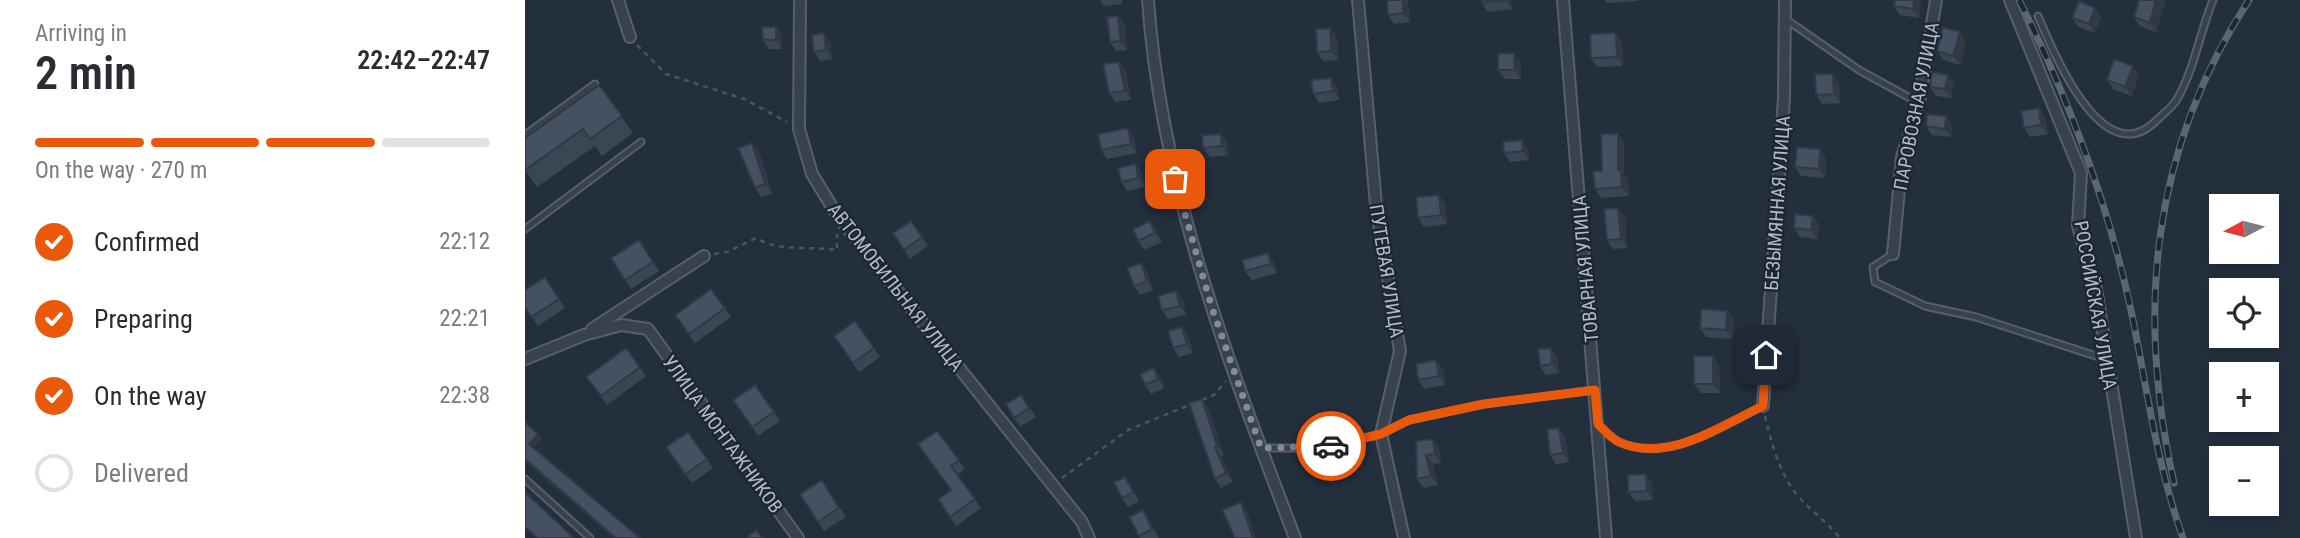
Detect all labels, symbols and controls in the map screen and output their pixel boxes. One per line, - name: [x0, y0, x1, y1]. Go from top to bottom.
- text: Arriving in: [35, 20, 127, 47]
- street label: ПАРОВОЗНАЯ УЛИЦА: [1889, 20, 1944, 192]
- text: 22:42–22:47: [357, 45, 490, 75]
- text: 2 min: [35, 46, 137, 100]
- street label: БЕЗЫМЯННАЯ УЛИЦА: [1760, 115, 1795, 291]
- pin: [1145, 149, 1205, 209]
- text: On the way · 270 m: [35, 157, 207, 184]
- icon: bag: [1156, 160, 1194, 198]
- street label: ТОВАРНАЯ УЛИЦА: [1568, 194, 1603, 343]
- north arrow: [2209, 194, 2279, 264]
- map controls: [2209, 194, 2279, 516]
- street label: АВТОМОБИЛЬНАЯ УЛИЦА: [823, 199, 968, 376]
- street label: ПУТЕВАЯ УЛИЦА: [1365, 203, 1408, 339]
- street label: РОССИЙСКАЯ УЛИЦА: [2069, 219, 2122, 391]
- icon: check: [35, 223, 73, 261]
- text: Confirmed: [94, 227, 200, 257]
- text: 22:12: [439, 228, 490, 255]
- button: locate: [2209, 278, 2279, 348]
- icon: check: [35, 300, 73, 338]
- text: Preparing: [94, 304, 193, 334]
- text: 22:21: [439, 305, 490, 332]
- pin: [1736, 325, 1796, 385]
- icon: home: [1747, 336, 1785, 374]
- street label: УЛИЦА МОНТАЖНИКОВ: [658, 351, 787, 518]
- button: +: [2209, 362, 2279, 432]
- icon: check: [35, 377, 73, 415]
- text: On the way: [94, 381, 207, 411]
- text: 22:38: [439, 382, 490, 409]
- courier: [1296, 411, 1366, 481]
- icon: car: [1312, 427, 1350, 465]
- button: −: [2209, 446, 2279, 516]
- text: Delivered: [94, 458, 189, 488]

